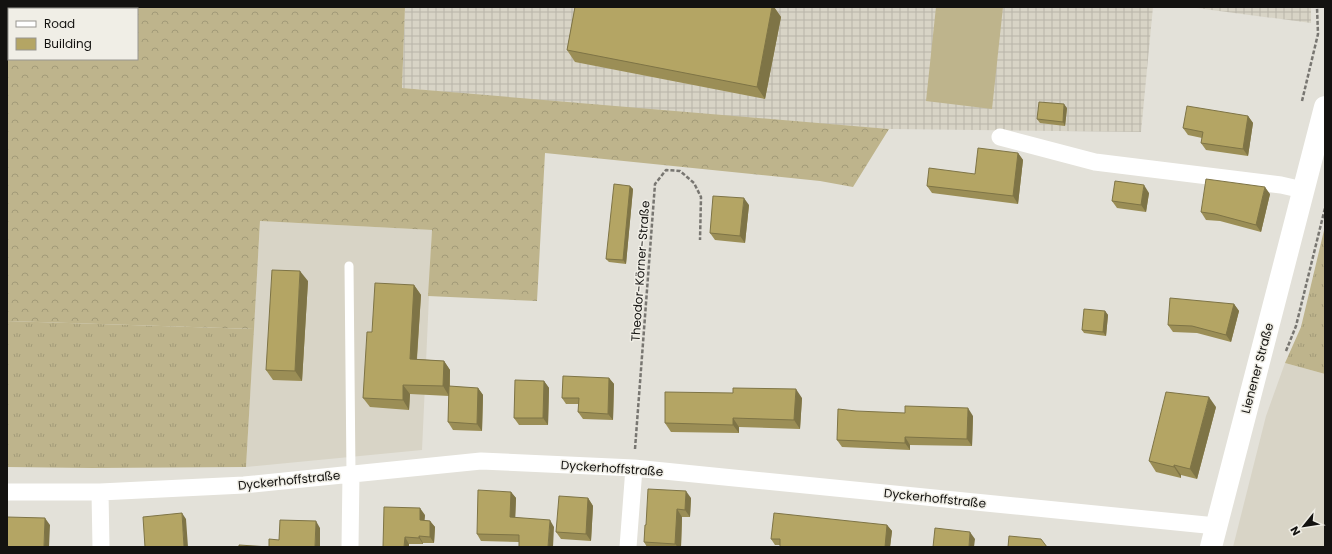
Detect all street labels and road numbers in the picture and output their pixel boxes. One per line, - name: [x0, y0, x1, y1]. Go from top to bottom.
- street label: Theodor-Körner-Straße: [627, 200, 653, 342]
- street label: Lienener Straße: [1237, 321, 1277, 415]
- street label: Dyckerhoffstraße: [560, 456, 664, 480]
- street label: Dyckerhoffstraße: [237, 466, 341, 494]
- street label: Dyckerhoffstraße: [883, 484, 987, 512]

